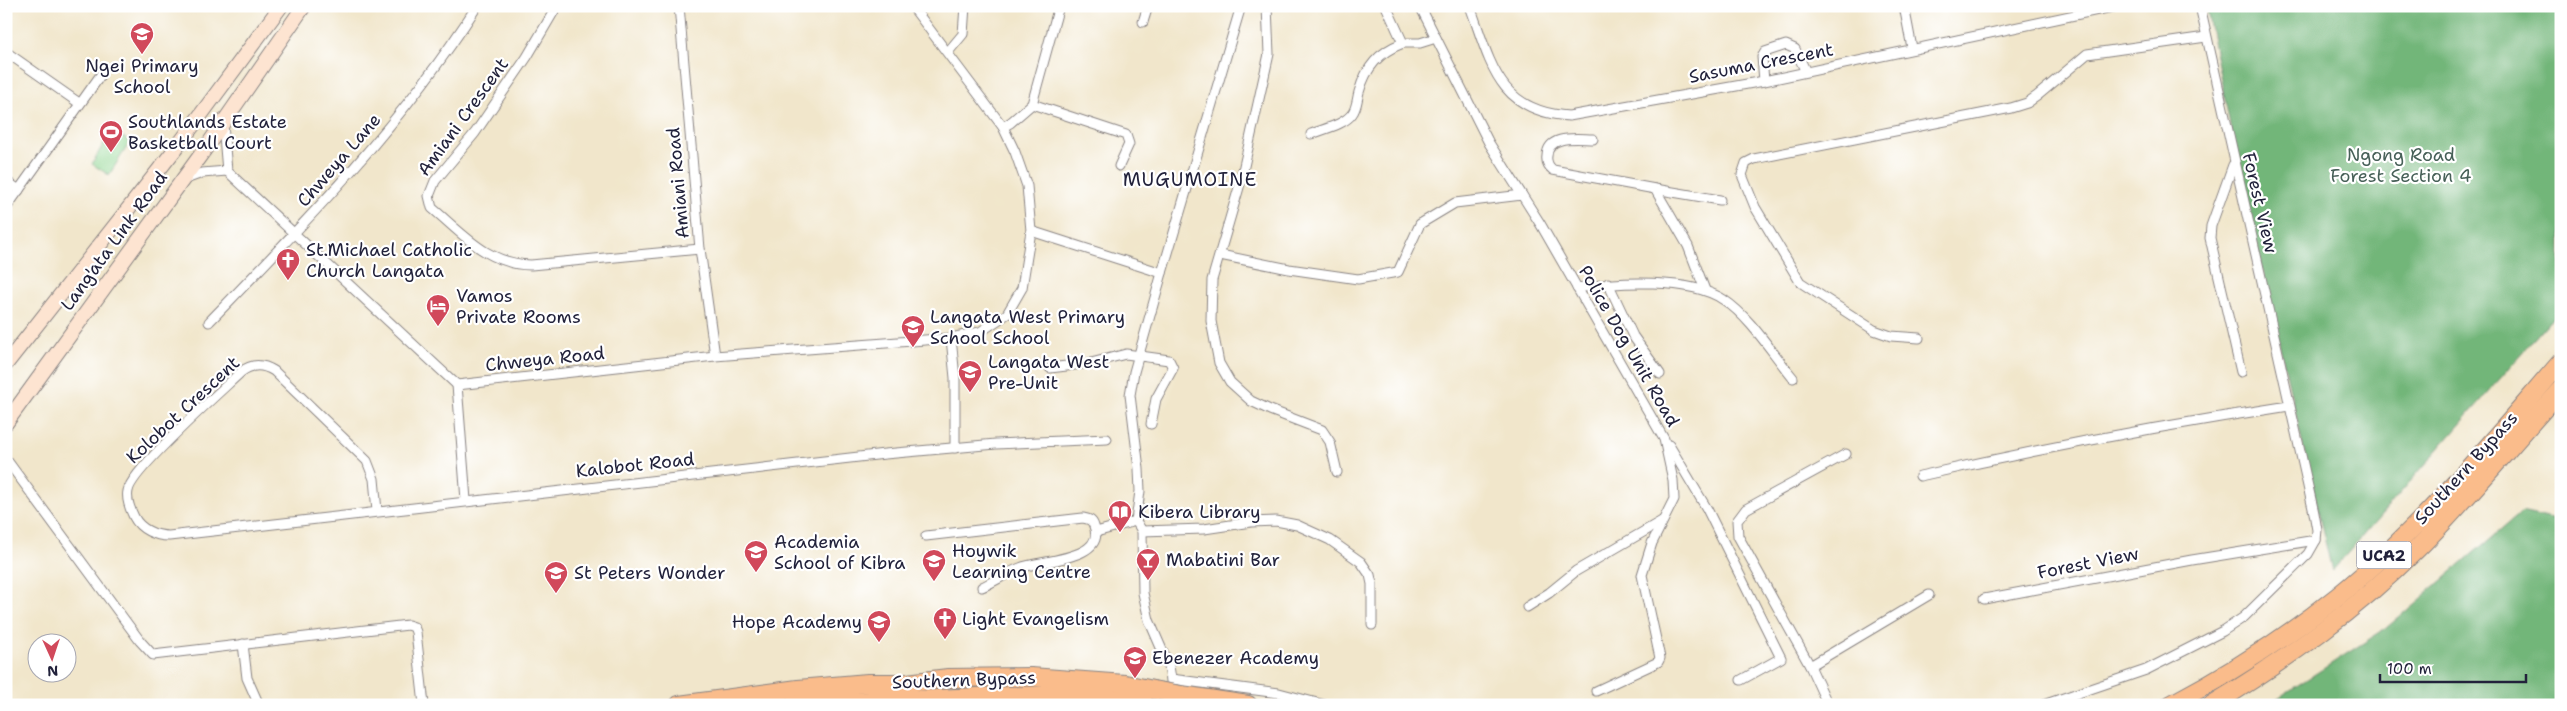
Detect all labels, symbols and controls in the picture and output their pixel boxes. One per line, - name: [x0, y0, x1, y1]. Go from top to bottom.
- school or university icon: Ngei Primary School: [129, 21, 155, 55]
- street label: Sasuma Crescent: [1687, 37, 1835, 89]
- street label: Amiani Crescent: [412, 53, 514, 181]
- place label: Ngei Primary School: [85, 54, 199, 99]
- street label: Chweya Lane: [292, 108, 386, 212]
- place label: Southlands Estate Basketball Court: [128, 110, 287, 155]
- sports icon: Southlands Estate Basketball Court: [98, 119, 124, 153]
- street label: Amiani Road: [661, 126, 695, 240]
- park label: Ngong Road Forest Section 4: [2330, 143, 2472, 188]
- street label: Forest View: [2237, 150, 2283, 256]
- street label: Lang'ata Link Road: [55, 166, 173, 316]
- district label: MUGUMOINE: [1123, 167, 1257, 192]
- place label: St.Michael Catholic Church Langata: [306, 238, 472, 283]
- church icon: St.Michael Catholic Church Langata: [275, 247, 301, 281]
- street label: Police Dog Unit Road: [1573, 261, 1685, 431]
- place label: Vamos Private Rooms: [456, 284, 581, 329]
- hotel icon: Vamos Private Rooms: [425, 293, 451, 327]
- place label: Langata West Primary School School: [930, 305, 1125, 350]
- school or university icon: Langata West Primary School School: [900, 314, 926, 348]
- street label: Chweya Road: [484, 341, 606, 377]
- place label: Langata West Pre-Unit: [988, 350, 1110, 395]
- street label: Kolobot Crescent: [121, 351, 245, 469]
- school or university icon: Langata West Pre-Unit: [957, 359, 983, 393]
- street label: Southern Bypass: [2409, 406, 2523, 530]
- street label: Kalobot Road: [575, 447, 695, 483]
- library icon: Kibera Library: [1107, 499, 1133, 533]
- place label: Kibera Library: [1138, 500, 1261, 524]
- place label: Academia School of Kibra: [774, 530, 906, 575]
- school or university icon: Academia School of Kibra: [743, 539, 769, 573]
- place label: Hoywik Learning Centre: [952, 539, 1091, 584]
- street label: Forest View: [2035, 541, 2141, 585]
- road number: UCA2: [2356, 542, 2412, 568]
- bar icon: Mabatini Bar: [1135, 547, 1161, 581]
- school or university icon: Hoywik Learning Centre: [921, 548, 947, 582]
- place label: Mabatini Bar: [1166, 548, 1280, 572]
- school or university icon: St Peters Wonder: [543, 560, 569, 594]
- place label: St Peters Wonder: [574, 561, 726, 585]
- church icon: Light Evangelism: [932, 606, 958, 640]
- place label: Light Evangelism: [962, 607, 1109, 631]
- school or university icon: Hope Academy: [866, 609, 892, 643]
- place label: Hope Academy: [732, 610, 862, 634]
- north arrow: [28, 634, 78, 684]
- school or university icon: Ebenezer Academy: [1122, 645, 1148, 679]
- place label: Ebenezer Academy: [1152, 646, 1319, 670]
- scale bar: [2380, 651, 2526, 683]
- text: 100 m: [2387, 659, 2432, 679]
- text: N: [47, 662, 59, 680]
- street label: Southern Bypass: [892, 665, 1036, 695]

